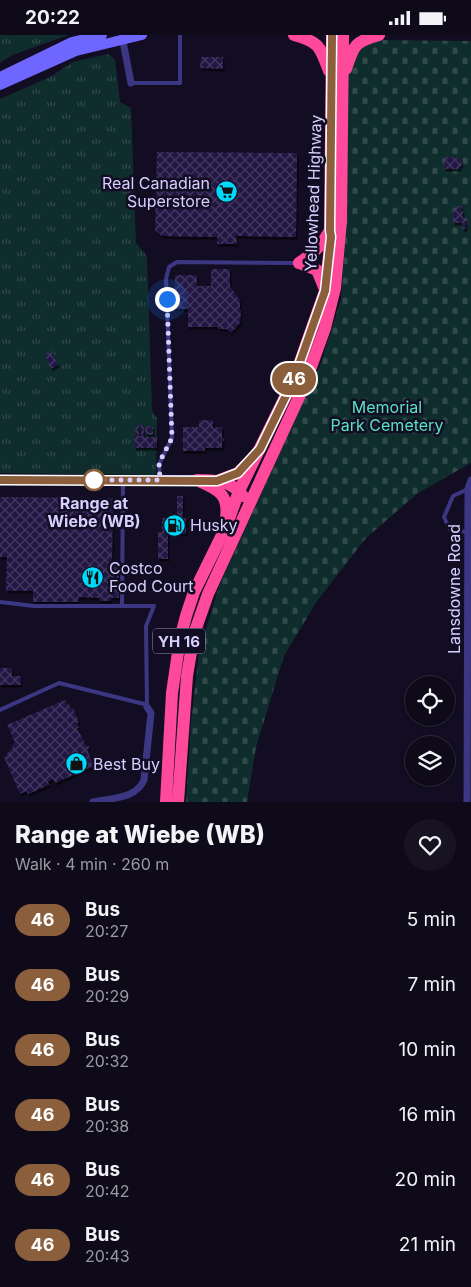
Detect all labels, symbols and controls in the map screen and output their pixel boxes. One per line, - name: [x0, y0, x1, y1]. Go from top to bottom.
- text: 20:22: [25, 6, 80, 29]
- street label: Yellowhead Highway: [300, 114, 326, 272]
- place label: Real Canadian Superstore: [102, 173, 210, 211]
- supermarket icon: Real Canadian Superstore: [214, 180, 238, 204]
- your location: [155, 287, 180, 312]
- line badge: 46: [272, 363, 316, 395]
- text: 46: [282, 368, 306, 389]
- park label: Memorial Park Cemetery: [331, 397, 443, 435]
- marker: Range at Wiebe (WB): [83, 469, 105, 491]
- place label: Range at Wiebe (WB): [47, 493, 141, 531]
- fuel station icon: Husky: [162, 513, 186, 537]
- place label: Husky: [190, 515, 238, 535]
- street label: Lansdowne Road: [444, 524, 464, 654]
- place label: Costco Food Court: [109, 558, 194, 596]
- restaurant icon: Costco Food Court: [81, 565, 105, 589]
- road number: YH 16: [153, 629, 205, 653]
- map controls: [405, 676, 455, 786]
- button: locate: [405, 676, 455, 726]
- button: layers: [405, 736, 455, 786]
- shop icon: Best Buy: [65, 752, 89, 776]
- place label: Best Buy: [93, 754, 160, 774]
- button: heart: [404, 819, 456, 871]
- text: Range at Wiebe (WB): [15, 820, 265, 849]
- text: Walk · 4 min · 260 m: [15, 854, 169, 874]
- text: Bus: [85, 898, 120, 921]
- text: 5 min: [407, 908, 456, 931]
- text: 46: [31, 909, 54, 930]
- text: 20:27: [85, 921, 128, 941]
- text: Bus: [85, 963, 120, 986]
- text: 7 min: [407, 973, 456, 996]
- text: 46: [31, 974, 54, 995]
- text: 20:29: [85, 986, 129, 1006]
- text: Bus: [85, 1028, 120, 1051]
- text: 10 min: [398, 1038, 456, 1061]
- text: 46: [31, 1039, 54, 1060]
- text: 20:32: [85, 1051, 129, 1071]
- text: Bus: [85, 1093, 120, 1116]
- text: 16 min: [399, 1103, 456, 1126]
- text: 46: [31, 1104, 54, 1125]
- text: 20:38: [85, 1116, 129, 1136]
- text: Bus: [85, 1158, 120, 1181]
- text: 20 min: [395, 1168, 456, 1191]
- text: 46: [31, 1169, 54, 1190]
- text: 20:42: [85, 1181, 130, 1201]
- text: Bus: [85, 1223, 120, 1246]
- text: 21 min: [399, 1233, 456, 1256]
- text: 46: [31, 1234, 54, 1255]
- text: 20:43: [85, 1246, 130, 1266]

